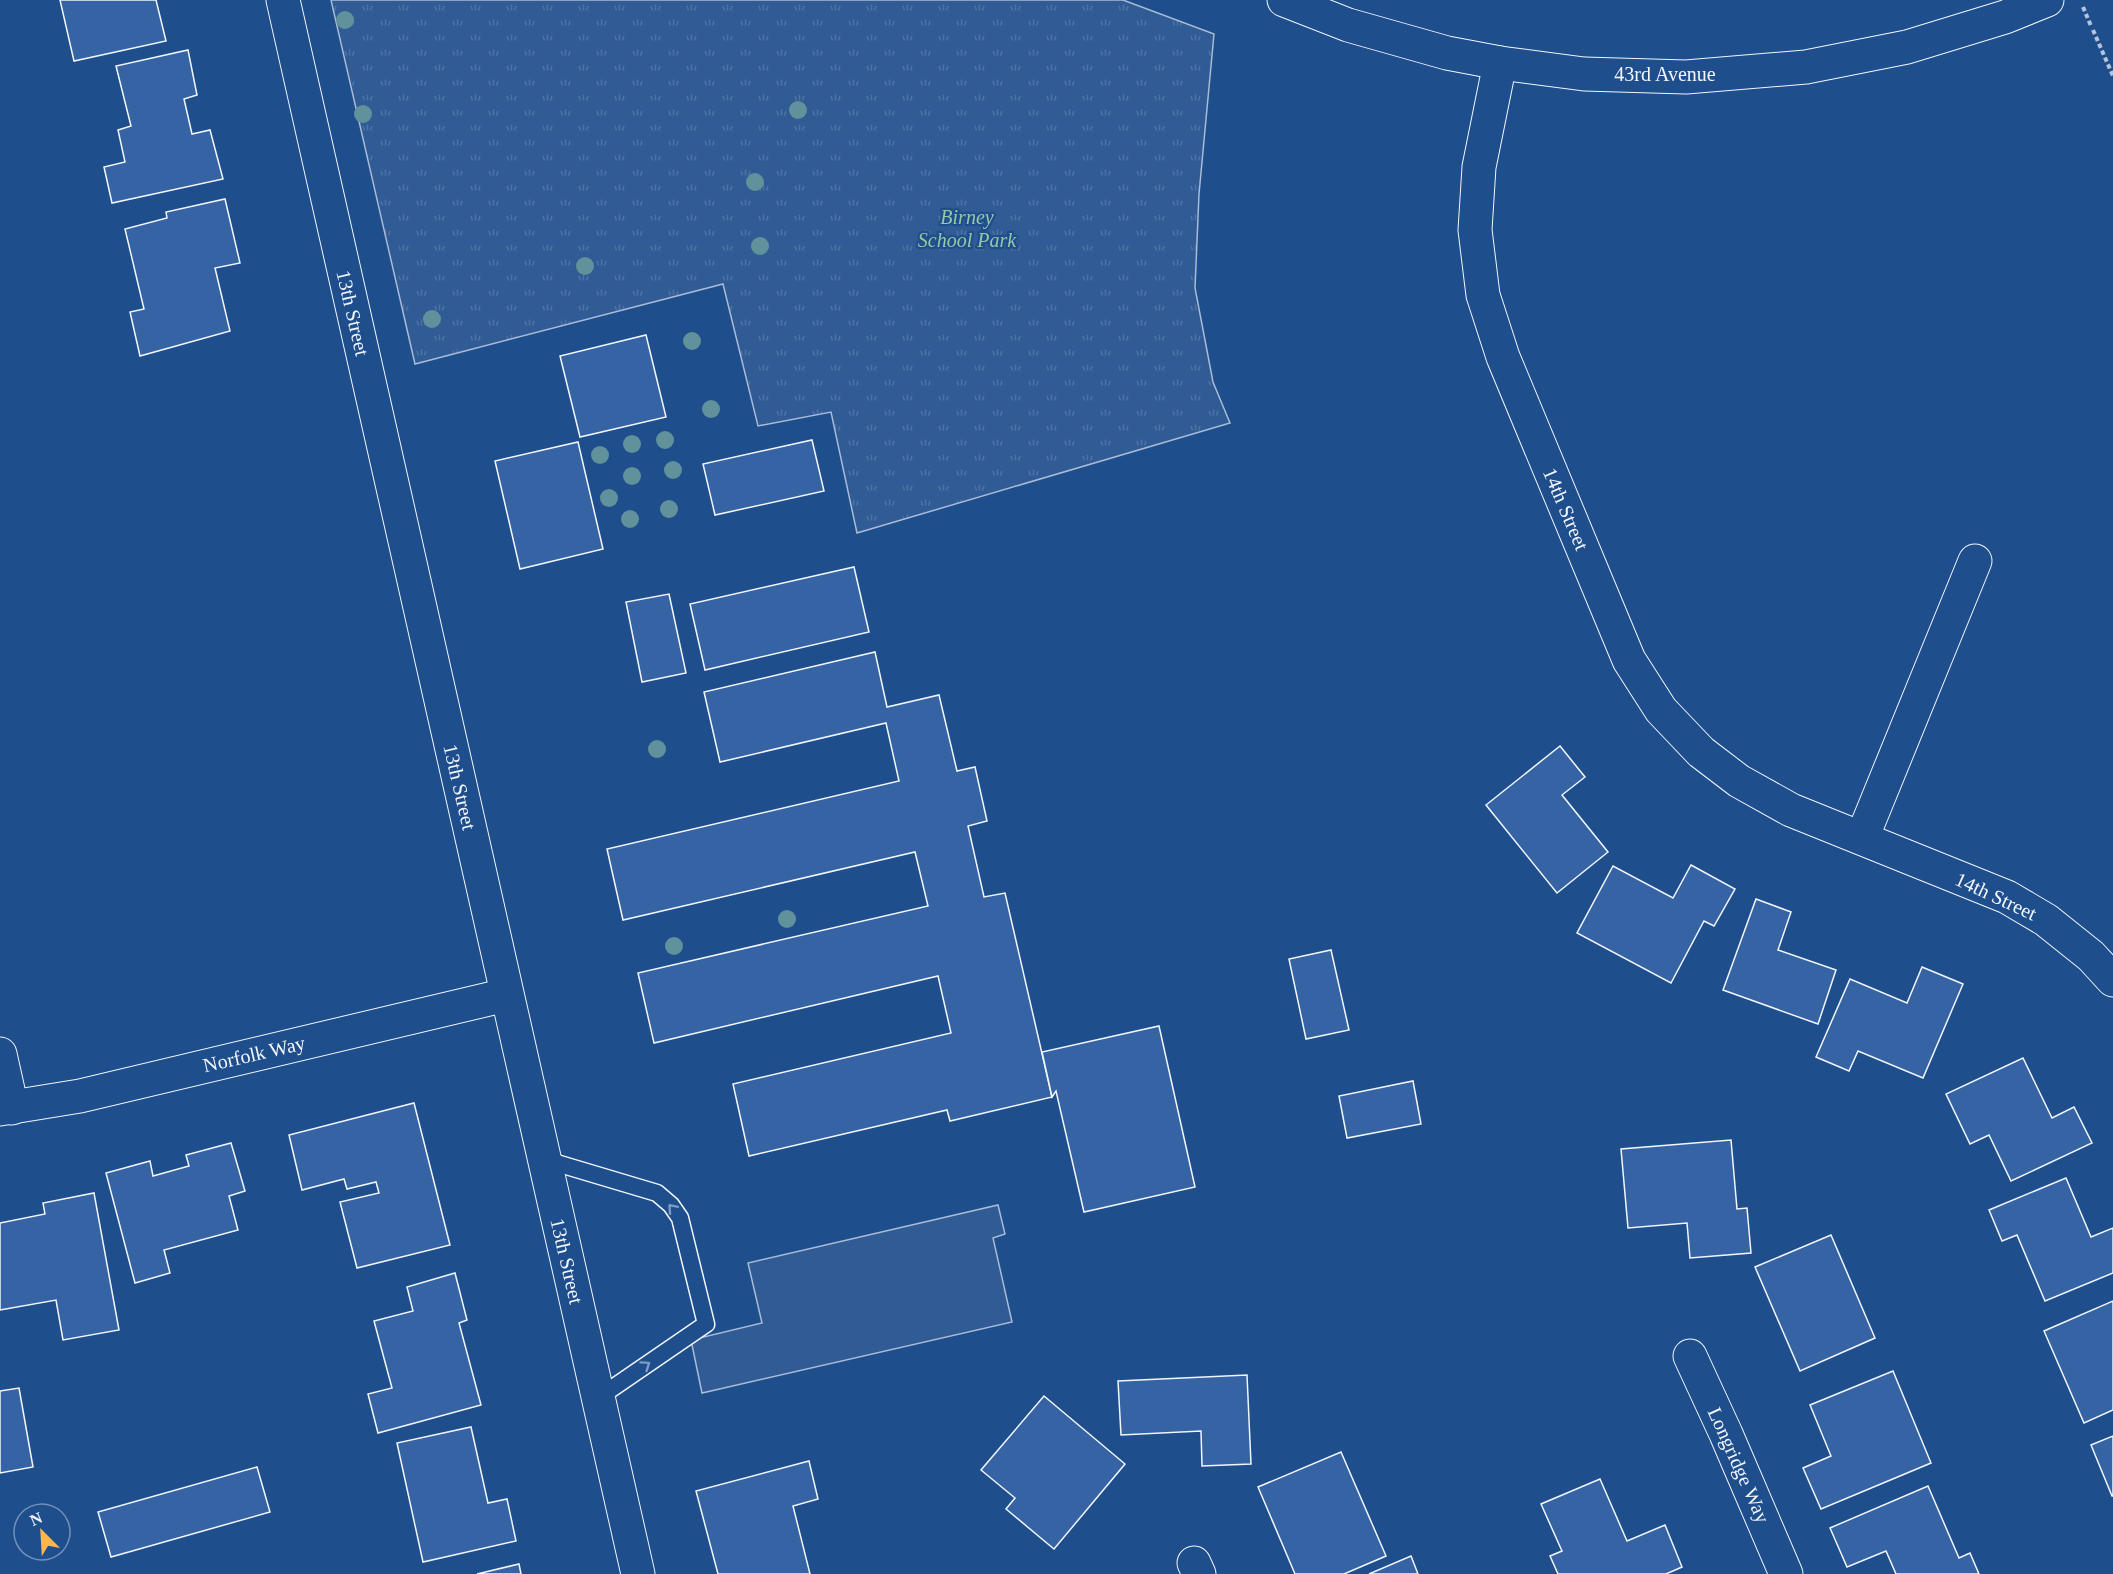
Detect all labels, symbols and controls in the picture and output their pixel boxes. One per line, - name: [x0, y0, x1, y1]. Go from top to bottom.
- street label: 43rd Avenue: [1614, 63, 1716, 85]
- park label: Birney School Park: [918, 206, 1017, 251]
- street label: 13th Street: [332, 268, 374, 358]
- street label: 14th Street: [1539, 465, 1593, 554]
- street label: 13th Street: [439, 742, 481, 832]
- street label: 14th Street: [1952, 868, 2041, 925]
- street label: Norfolk Way: [201, 1032, 307, 1077]
- one-way arrow: [668, 1204, 679, 1215]
- street label: 13th Street: [546, 1216, 588, 1306]
- one-way arrow: [639, 1361, 650, 1372]
- street label: Longridge Way: [1703, 1404, 1774, 1527]
- north arrow: [12, 1502, 72, 1562]
- text: N: [27, 1508, 45, 1529]

